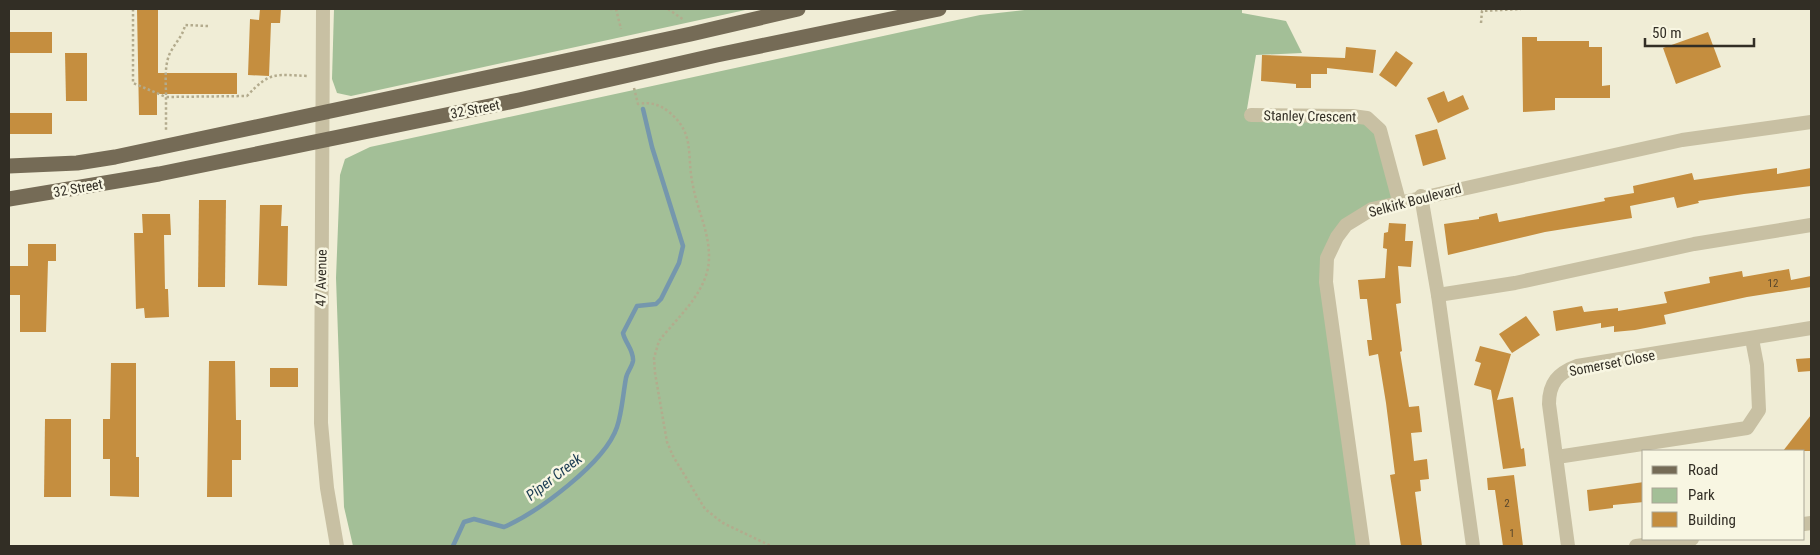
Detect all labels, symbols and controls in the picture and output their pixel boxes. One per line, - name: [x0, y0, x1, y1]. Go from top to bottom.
- scale bar: [1645, 15, 1754, 47]
- text: 50 m: [1652, 24, 1682, 42]
- street label: 32 Street: [449, 96, 501, 122]
- street label: Stanley Crescent: [1264, 107, 1356, 125]
- street label: 32 Street: [52, 176, 104, 200]
- street label: Selkirk Boulevard: [1367, 180, 1463, 220]
- street label: 47 Avenue: [313, 249, 330, 307]
- house number: 12: [1768, 277, 1778, 290]
- street label: Somerset Close: [1568, 347, 1657, 379]
- water label: Piper Creek: [522, 449, 586, 504]
- legend: [1642, 450, 1805, 540]
- text: Road: [1688, 461, 1718, 479]
- text: Park: [1688, 486, 1715, 504]
- house number: 2: [1504, 497, 1510, 510]
- text: Building: [1688, 511, 1736, 529]
- house number: 1: [1509, 527, 1515, 540]

